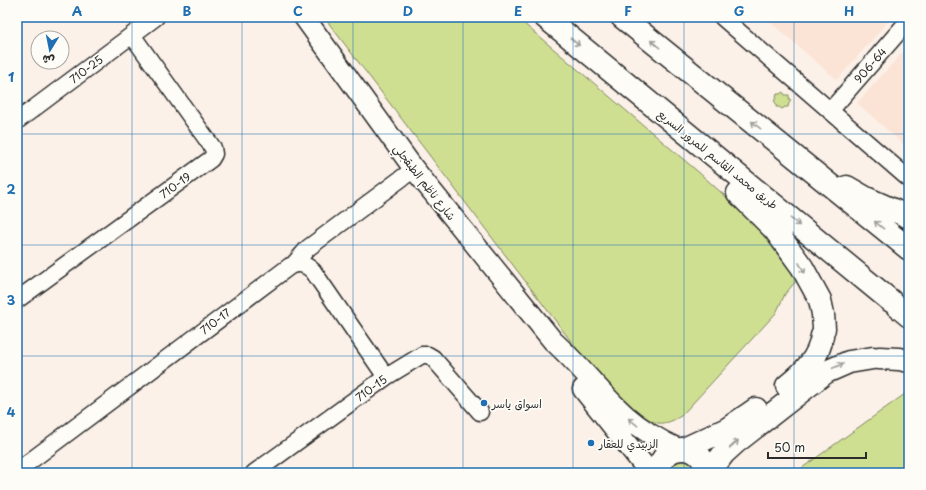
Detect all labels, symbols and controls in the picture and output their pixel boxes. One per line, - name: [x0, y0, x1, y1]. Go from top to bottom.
- text: A: [72, 1, 82, 20]
- text: B: [183, 1, 192, 20]
- text: C: [293, 1, 303, 20]
- text: D: [403, 1, 413, 20]
- text: E: [514, 1, 522, 20]
- text: F: [624, 1, 632, 20]
- text: G: [734, 1, 744, 20]
- text: H: [844, 1, 854, 20]
- north arrow: [30, 30, 70, 70]
- one-way arrow: [570, 37, 581, 46]
- one-way arrow: [649, 39, 660, 48]
- street label: 906-64: [850, 43, 890, 87]
- text: ش: [41, 51, 56, 70]
- street label: 710-25: [66, 51, 106, 87]
- text: 1: [8, 67, 14, 86]
- street label: طريق محمد القاسم للمرور السريع: [654, 105, 782, 214]
- one-way arrow: [750, 121, 761, 130]
- street label: شارع ناظم الطبقجلي: [388, 140, 460, 225]
- street label: 710-19: [156, 168, 194, 202]
- text: 2: [6, 179, 16, 198]
- one-way arrow: [789, 218, 800, 227]
- one-way arrow: [873, 220, 884, 229]
- one-way arrow: [799, 262, 807, 274]
- text: 3: [7, 290, 16, 309]
- street label: 710-17: [196, 304, 234, 338]
- one-way arrow: [832, 362, 844, 370]
- street label: 710-15: [352, 371, 390, 405]
- place label: اسواق ياسر: [491, 395, 542, 412]
- marker: اسواق ياسر: [479, 398, 489, 408]
- text: 4: [7, 402, 16, 421]
- one-way arrow: [628, 417, 638, 426]
- scale bar: [768, 434, 866, 460]
- place label: الزبيدي للعقار: [598, 435, 658, 453]
- marker: الزبيدي للعقار: [586, 438, 596, 448]
- text: 50 m: [774, 438, 805, 456]
- one-way arrow: [729, 440, 739, 449]

